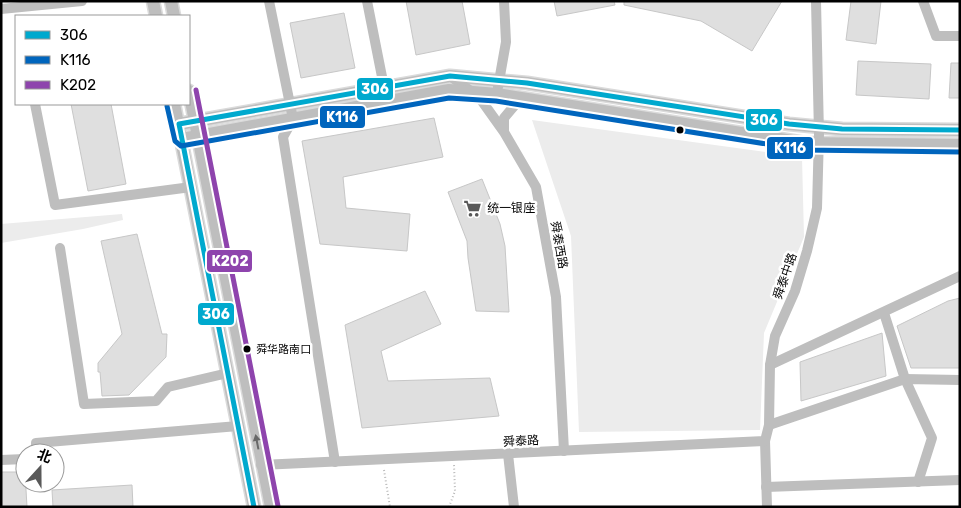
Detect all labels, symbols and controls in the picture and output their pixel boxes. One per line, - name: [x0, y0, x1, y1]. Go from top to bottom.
- legend: [15, 15, 190, 105]
- text: 306: [60, 26, 88, 44]
- text: K116: [60, 51, 91, 69]
- text: K202: [60, 76, 96, 94]
- line badge: 306: [356, 77, 394, 101]
- text: 306: [361, 81, 389, 98]
- line badge: K116: [319, 105, 366, 129]
- line badge: 306: [745, 108, 783, 132]
- text: K116: [326, 109, 358, 126]
- text: 306: [750, 112, 778, 129]
- unlabelled marker: [675, 125, 685, 135]
- line badge: K116: [766, 136, 814, 160]
- text: K116: [774, 140, 806, 157]
- supermarket icon: 统一银座: [463, 198, 483, 218]
- place label: 统一银座: [487, 201, 535, 215]
- street label: 舜泰西路: [548, 220, 570, 270]
- line badge: K202: [206, 249, 253, 273]
- street label: 舜泰中路: [771, 251, 799, 301]
- text: K202: [211, 253, 249, 270]
- line badge: 306: [197, 302, 235, 326]
- text: 306: [202, 306, 230, 323]
- place label: 舜华路南口: [256, 343, 311, 356]
- marker: 舜华路南口: [242, 344, 252, 354]
- street label: 舜泰路: [503, 433, 539, 449]
- one-way arrow: [253, 434, 261, 450]
- north arrow: [15, 443, 65, 493]
- text: 北: [35, 446, 54, 467]

